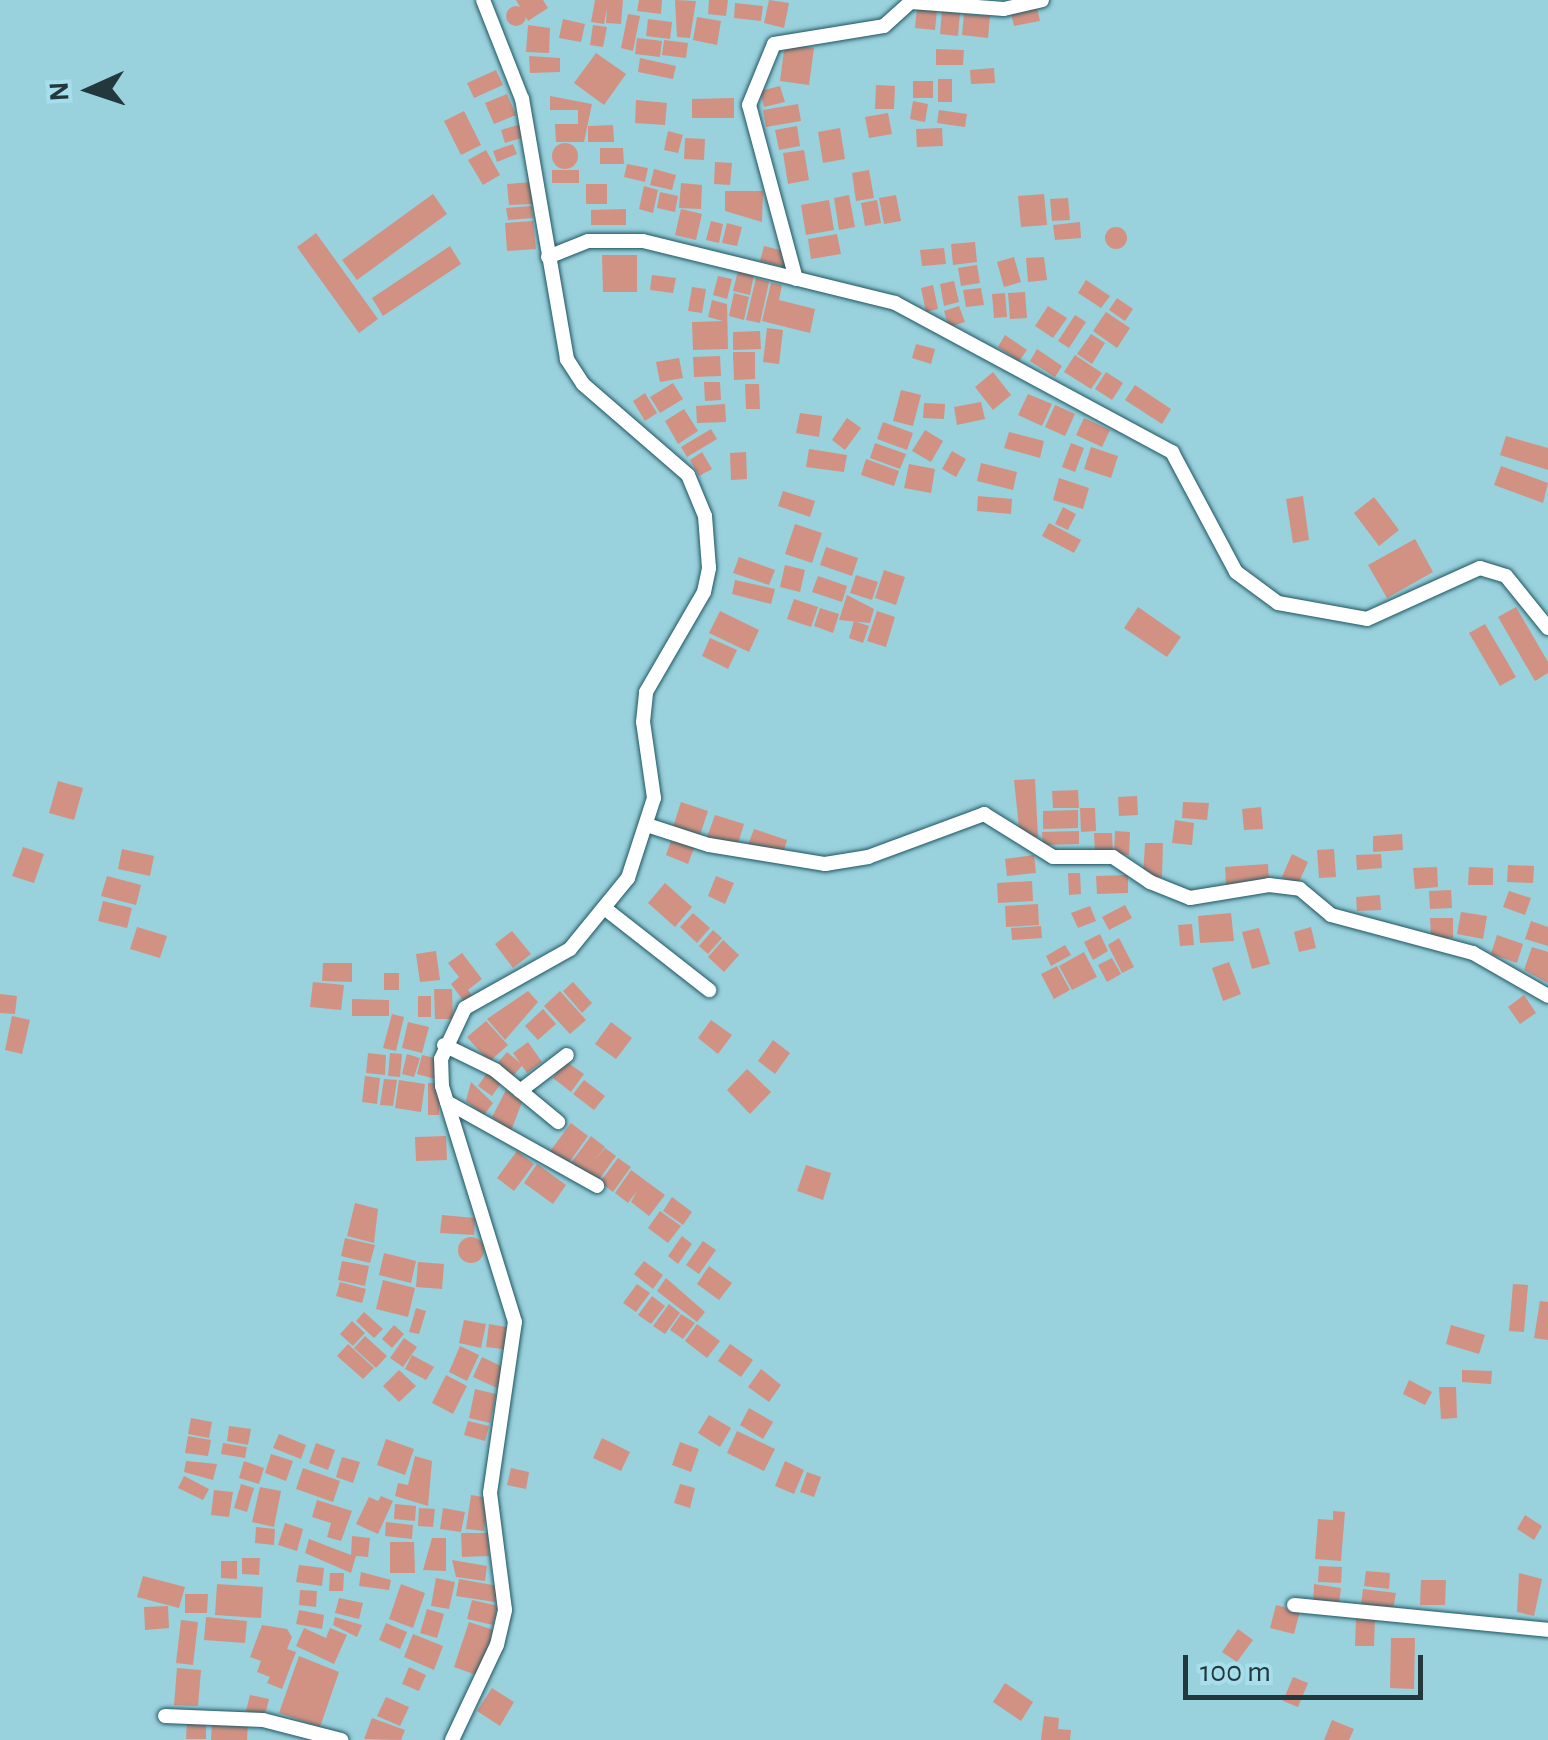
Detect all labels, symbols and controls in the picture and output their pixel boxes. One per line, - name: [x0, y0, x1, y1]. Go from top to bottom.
- north arrow: [40, 40, 140, 140]
- text: N: [46, 81, 75, 102]
- scale bar: [1188, 1635, 1428, 1697]
- text: 100 m: [1200, 1657, 1271, 1687]

